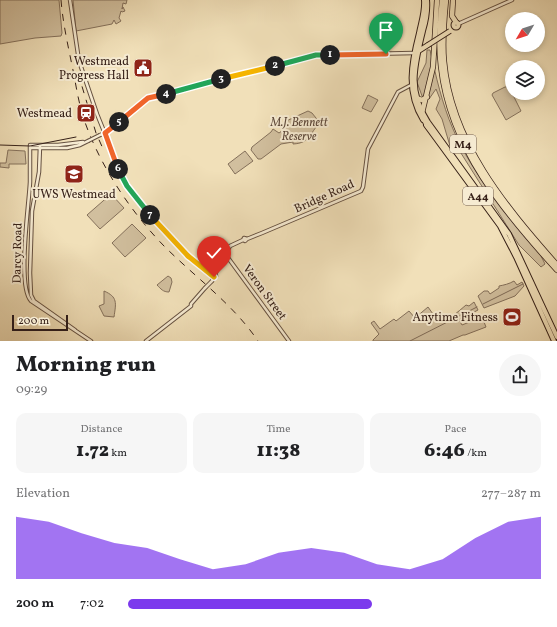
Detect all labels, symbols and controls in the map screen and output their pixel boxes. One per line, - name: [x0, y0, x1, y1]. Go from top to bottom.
- north arrow: [505, 12, 545, 52]
- map controls: [505, 12, 545, 100]
- pin: [369, 13, 403, 54]
- icon: arrive: [375, 19, 397, 41]
- pin: 1: [320, 45, 340, 65]
- text: 1: [328, 47, 332, 62]
- place label: Westmead Progress Hall: [59, 54, 129, 84]
- pin: 2: [265, 56, 285, 76]
- public building icon: Westmead Progress Hall: [132, 57, 154, 79]
- text: 2: [272, 58, 278, 73]
- button: layers: [505, 60, 545, 100]
- pin: 3: [211, 69, 231, 89]
- text: 3: [218, 71, 224, 86]
- pin: 4: [156, 84, 176, 104]
- text: 4: [163, 86, 169, 101]
- station icon: Westmead: [75, 102, 97, 124]
- place label: Westmead: [17, 106, 72, 122]
- pin: 5: [109, 112, 129, 132]
- text: 5: [116, 114, 122, 129]
- park label: M.J. Bennett Reserve: [269, 115, 329, 145]
- road number: M4: [450, 135, 476, 153]
- pin: 6: [108, 159, 128, 179]
- text: 6: [115, 161, 121, 176]
- school or university icon: UWS Westmead: [63, 163, 85, 185]
- street label: Bridge Road: [292, 176, 357, 217]
- place label: UWS Westmead: [32, 187, 116, 203]
- road number: A44: [463, 187, 493, 205]
- pin: 7: [140, 205, 160, 225]
- text: 7: [147, 207, 153, 222]
- street label: Darcy Road: [9, 222, 27, 284]
- pin: [197, 236, 231, 277]
- icon: check: [203, 242, 225, 264]
- street label: Veron Street: [239, 262, 290, 324]
- sports icon: Anytime Fitness: [501, 306, 523, 328]
- place label: Anytime Fitness: [413, 310, 498, 326]
- scale bar: [12, 313, 68, 332]
- text: 200 m: [18, 314, 49, 329]
- text: Morning run: [16, 350, 156, 381]
- button: share: [499, 354, 541, 396]
- text: 09:29: [16, 381, 47, 399]
- text: Distance: [80, 422, 123, 437]
- text: Time: [266, 422, 291, 437]
- text: Pace: [445, 422, 467, 437]
- text: 1.72: [76, 437, 109, 465]
- text: 11:38: [257, 437, 300, 465]
- text: 6:46: [424, 437, 465, 465]
- text: km: [109, 446, 127, 461]
- text: /km: [465, 446, 487, 461]
- text: Elevation: [16, 485, 70, 503]
- text: 277–287 m: [481, 485, 541, 503]
- text: 200 m: [16, 595, 54, 613]
- text: 7:02: [80, 595, 104, 613]

